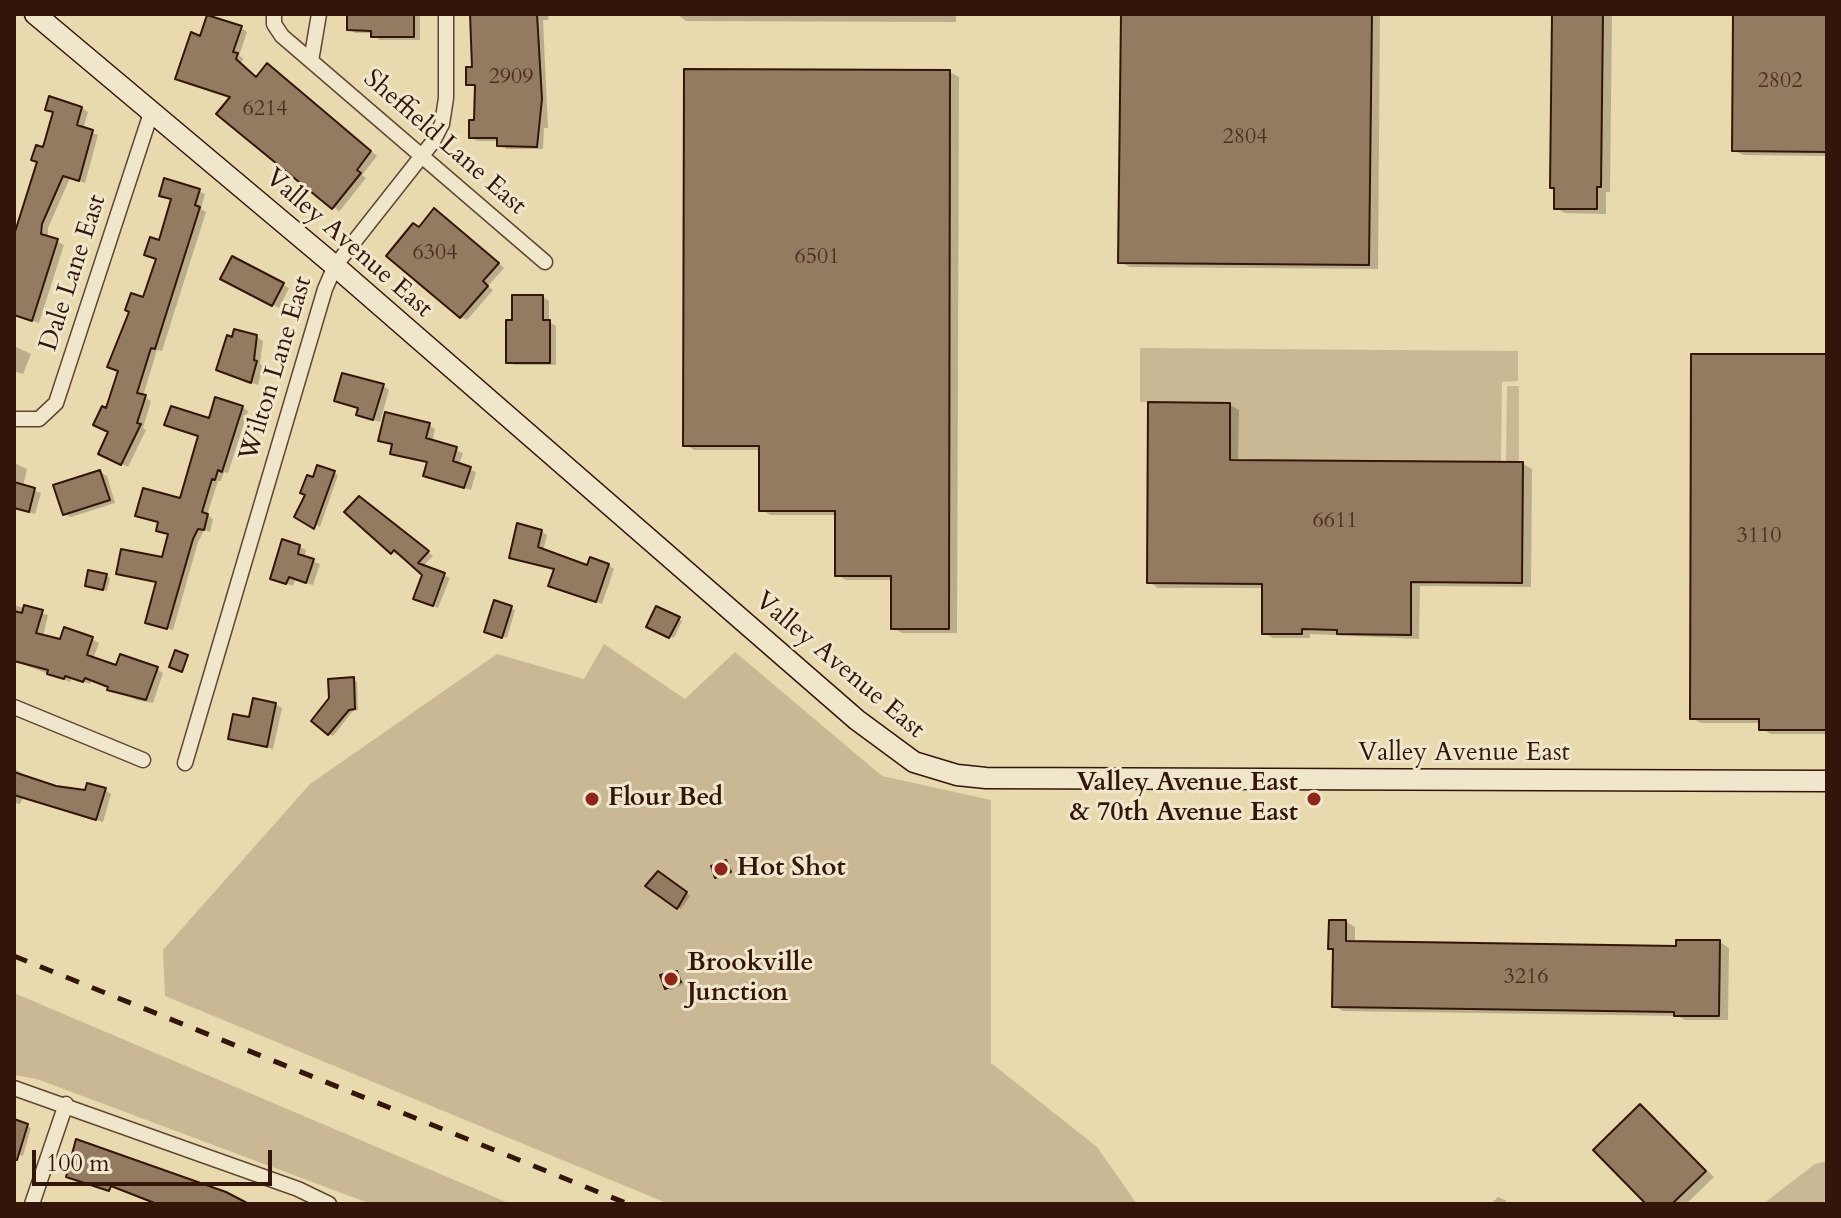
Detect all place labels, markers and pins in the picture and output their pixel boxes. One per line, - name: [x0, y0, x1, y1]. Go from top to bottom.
- place label: Valley Avenue East & 70th Avenue East: [1070, 768, 1298, 830]
- place label: Flour Bed: [608, 783, 723, 815]
- marker: Flour Bed: [583, 790, 601, 808]
- marker: Valley Avenue East & 70th Avenue East: [1305, 790, 1323, 808]
- place label: Hot Shot: [737, 853, 846, 885]
- marker: Hot Shot: [712, 860, 730, 878]
- place label: Brookville Junction: [687, 948, 813, 1010]
- marker: Brookville Junction: [662, 970, 680, 988]

